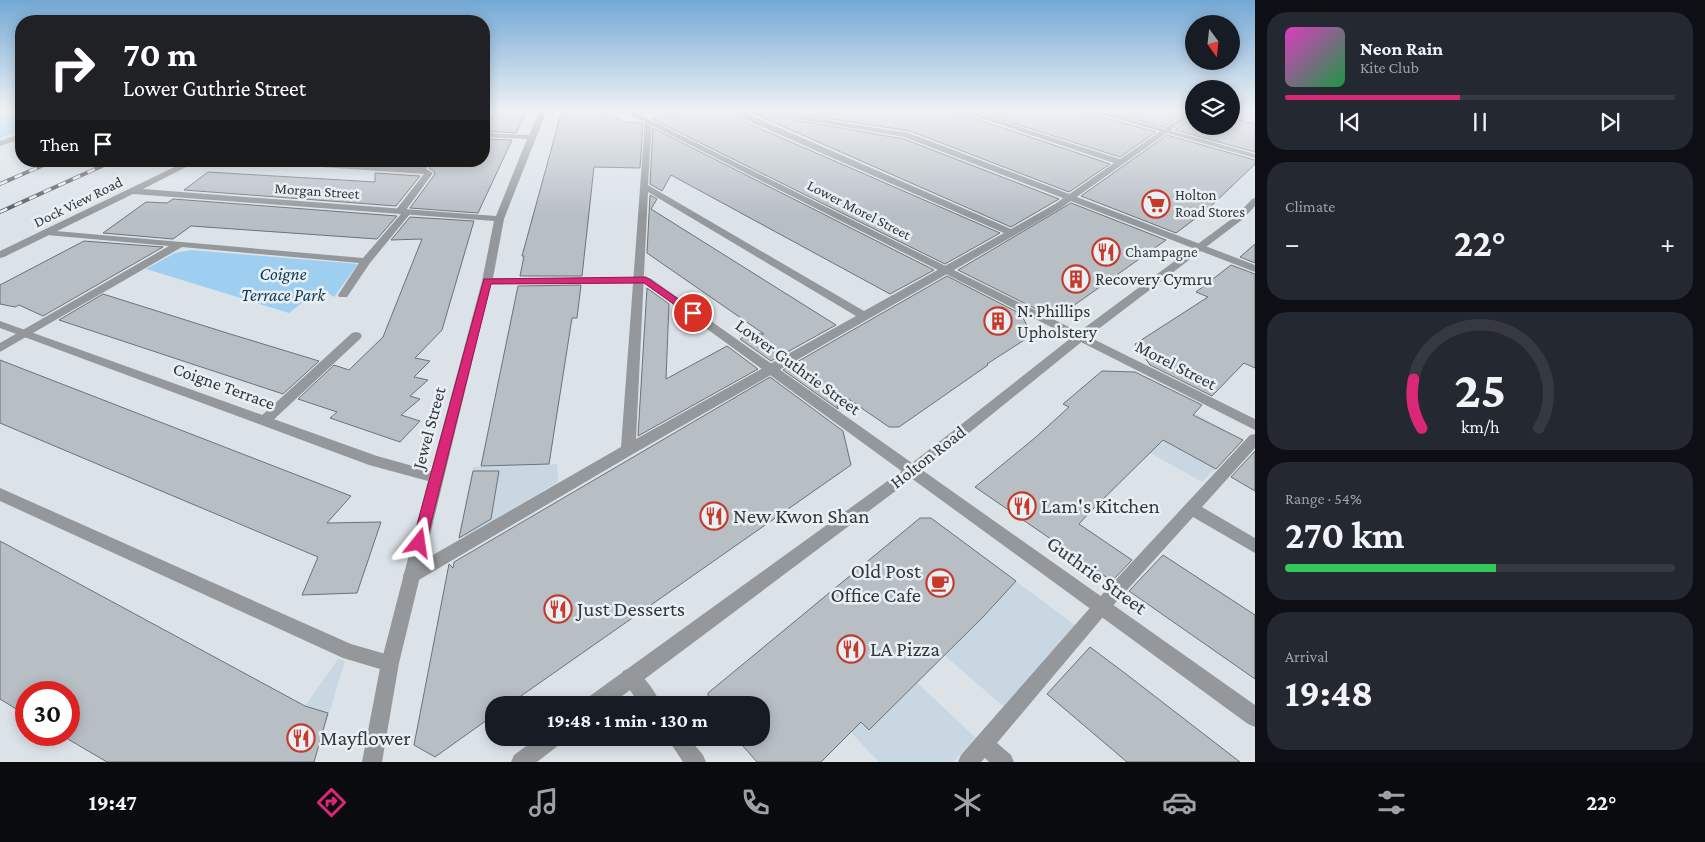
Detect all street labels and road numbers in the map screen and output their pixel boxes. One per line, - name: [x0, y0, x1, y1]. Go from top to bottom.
- street label: Dock View Road: [31, 174, 125, 230]
- street label: Lower Morel Street: [805, 177, 914, 243]
- street label: Morgan Street: [274, 180, 361, 203]
- street label: Lower Guthrie Street: [732, 315, 865, 420]
- street label: Morel Street: [1132, 336, 1221, 394]
- street label: Coigne Terrace: [170, 358, 278, 414]
- street label: Jewel Street: [408, 384, 450, 473]
- street label: Holton Road: [886, 421, 970, 493]
- street label: Guthrie Street: [1042, 531, 1153, 620]

